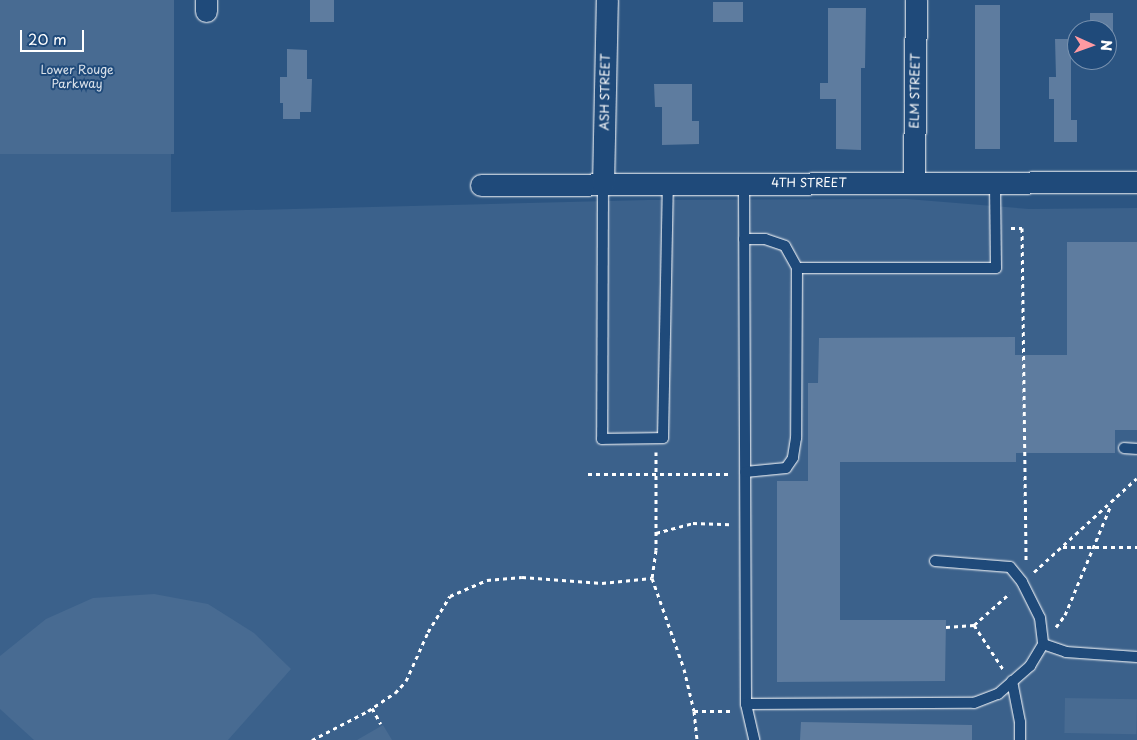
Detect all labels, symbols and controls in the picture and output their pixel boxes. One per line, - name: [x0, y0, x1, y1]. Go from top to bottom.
- scale bar: [22, 20, 86, 52]
- north arrow: [1067, 20, 1117, 70]
- text: 20 m: [28, 27, 67, 50]
- text: N: [1096, 40, 1117, 51]
- street label: ELM STREET: [907, 52, 923, 130]
- street label: ASH STREET: [597, 53, 613, 131]
- park label: Lower Rouge Parkway: [41, 63, 113, 91]
- street label: 4TH STREET: [771, 176, 847, 190]

